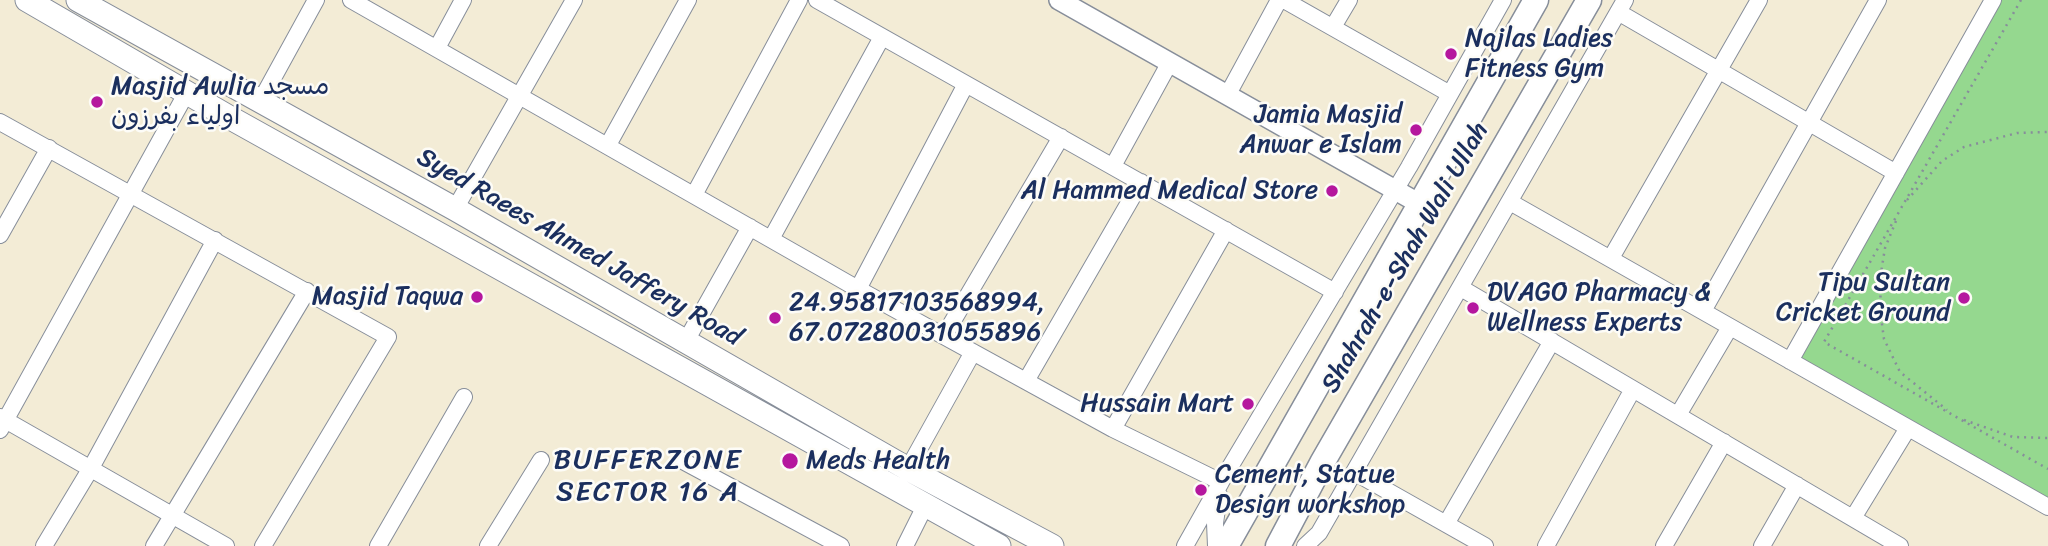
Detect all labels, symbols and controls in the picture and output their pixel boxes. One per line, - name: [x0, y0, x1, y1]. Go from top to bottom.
- place label: Najlas Ladies Fitness Gym: [1465, 23, 1613, 84]
- marker: Najlas Ladies Fitness Gym: [1443, 46, 1459, 62]
- place label: Masjid Awlia مسجد اولیاء بفرزون: [111, 71, 330, 132]
- marker: Masjid Awlia مسجد اولیاء بفرزون: [89, 94, 105, 110]
- place label: Jamia Masjid Anwar e Islam: [1240, 99, 1402, 160]
- street label: Shahrah-e-Shah Wali Ullah: [1316, 117, 1496, 399]
- marker: Jamia Masjid Anwar e Islam: [1408, 122, 1424, 138]
- street label: Syed Raees Ahmed Jaffery Road: [411, 142, 747, 354]
- place label: Al Hammed Medical Store: [1021, 175, 1318, 207]
- marker: Al Hammed Medical Store: [1324, 183, 1340, 199]
- place label: Tipu Sultan Cricket Ground: [1776, 267, 1950, 328]
- place label: DVAGO Pharmacy & Wellness Experts: [1487, 277, 1711, 338]
- place label: Masjid Taqwa: [312, 281, 463, 313]
- place label: 24.95817103568994, 67.07280031055896: [789, 287, 1045, 348]
- marker: Masjid Taqwa: [469, 289, 485, 305]
- marker: Tipu Sultan Cricket Ground: [1956, 290, 1972, 306]
- marker: DVAGO Pharmacy & Wellness Experts: [1465, 300, 1481, 316]
- marker: 24.95817103568994, 67.07280031055896: [767, 310, 783, 326]
- place label: Hussain Mart: [1080, 388, 1234, 420]
- marker: Hussain Mart: [1240, 396, 1256, 412]
- district label: BUFFERZONE SECTOR 16 A: [555, 444, 741, 510]
- place label: Meds Health: [806, 445, 950, 477]
- marker: Meds Health: [780, 451, 800, 471]
- place label: Cement, Statue Design workshop: [1215, 459, 1405, 520]
- marker: Cement, Statue Design workshop: [1193, 482, 1209, 498]

